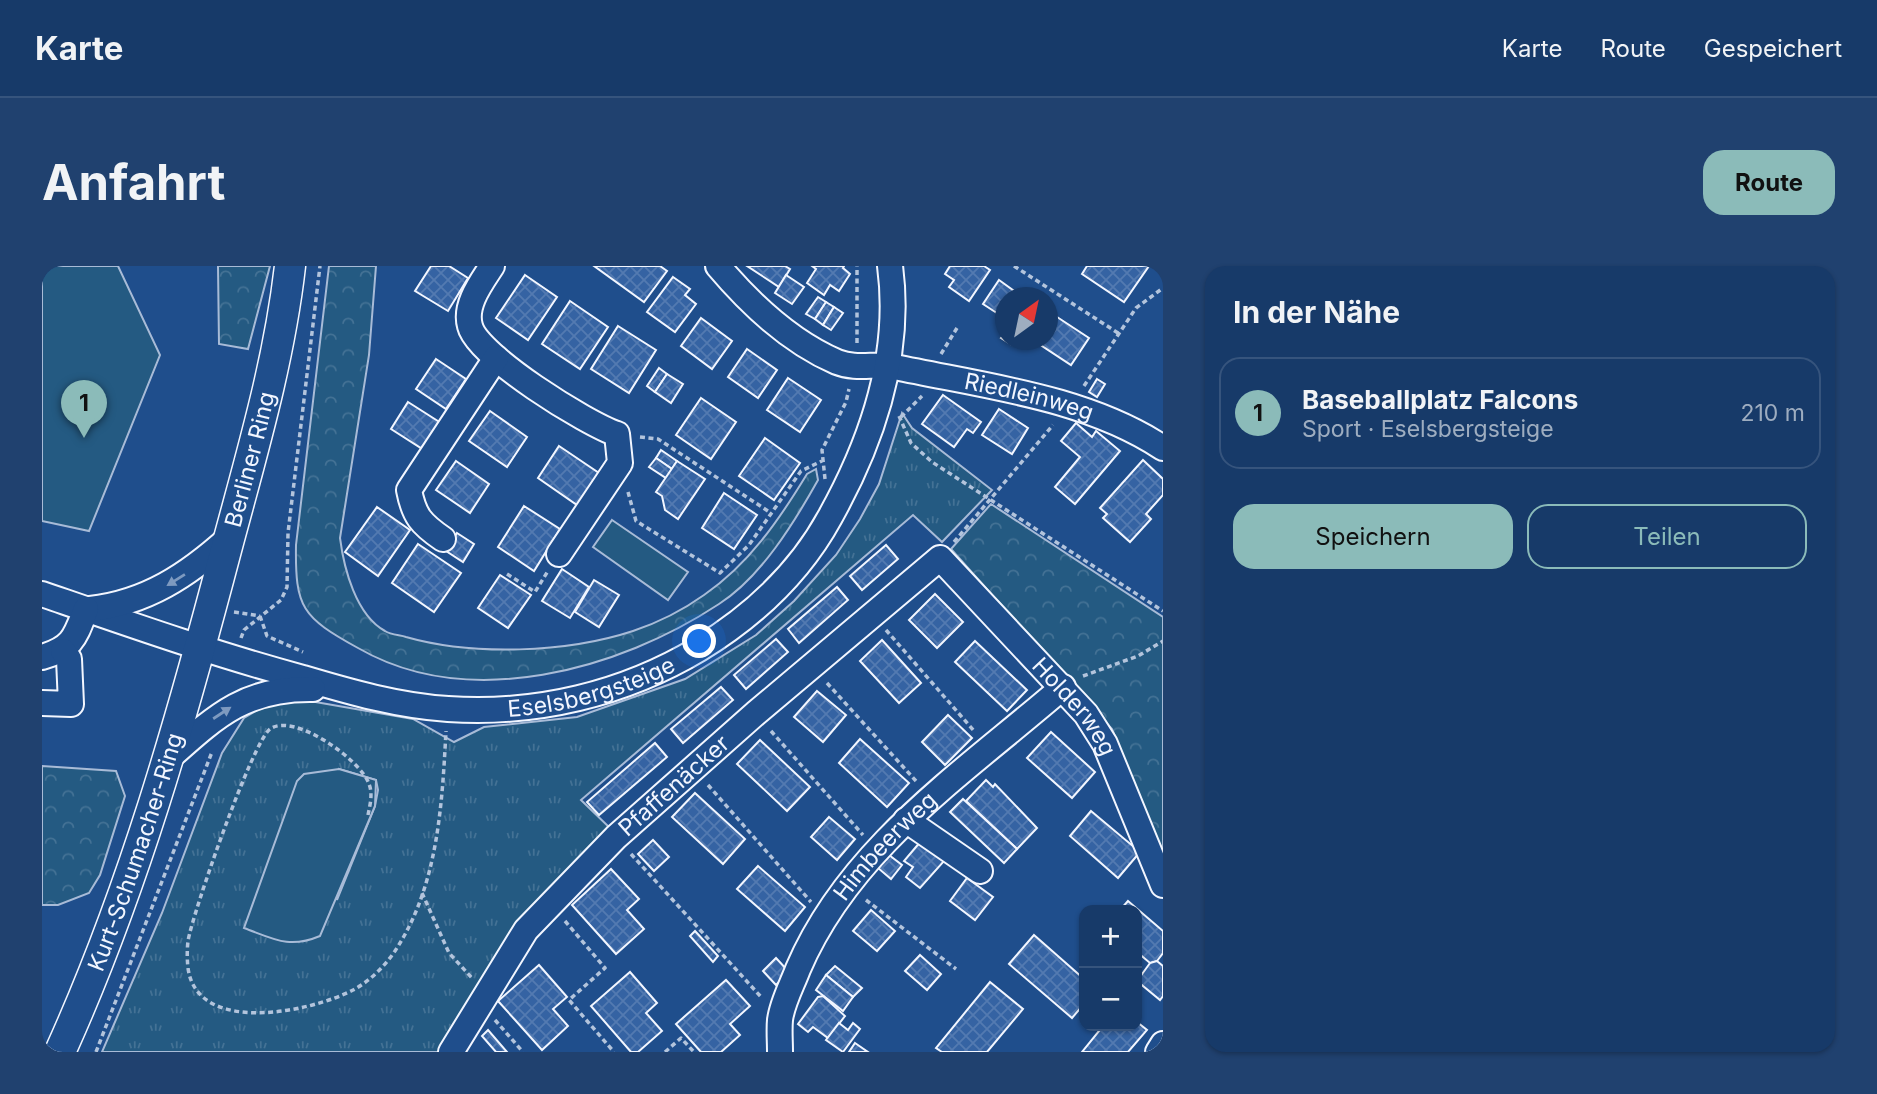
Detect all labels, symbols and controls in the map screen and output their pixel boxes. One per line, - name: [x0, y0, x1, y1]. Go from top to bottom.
- text: Karte: [35, 28, 123, 68]
- text: Karte: [1502, 34, 1562, 63]
- text: Route: [1600, 34, 1666, 63]
- text: Gespeichert: [1704, 34, 1842, 63]
- button: Route: [1703, 150, 1835, 215]
- text: Anfahrt: [42, 153, 225, 212]
- north arrow: [995, 287, 1058, 350]
- text: In der Nähe: [1233, 294, 1400, 330]
- street label: Riedleinweg: [962, 367, 1097, 426]
- pin: 1: [61, 380, 107, 438]
- text: Baseballplatz Falcons: [1302, 384, 1578, 415]
- street label: Berliner Ring: [219, 389, 281, 530]
- text: 1: [1253, 399, 1263, 427]
- text: 210 m: [1740, 399, 1805, 427]
- text: Sport · Eselsbergsteige: [1302, 415, 1554, 443]
- button: Speichern: [1233, 504, 1513, 569]
- button: Teilen: [1527, 504, 1807, 569]
- one-way arrow: [166, 573, 185, 586]
- your location: [682, 624, 716, 658]
- street label: Eselsbergsteige: [506, 651, 679, 723]
- street label: Holderweg: [1026, 652, 1122, 759]
- one-way arrow: [212, 706, 231, 719]
- street label: Pfaffenäcker: [613, 729, 735, 842]
- street label: Kurt-Schumacher-Ring: [82, 730, 189, 975]
- street label: Himbeerweg: [827, 786, 942, 906]
- map controls: [1079, 905, 1142, 1031]
- button: +: [1079, 905, 1142, 968]
- button: −: [1079, 968, 1142, 1031]

